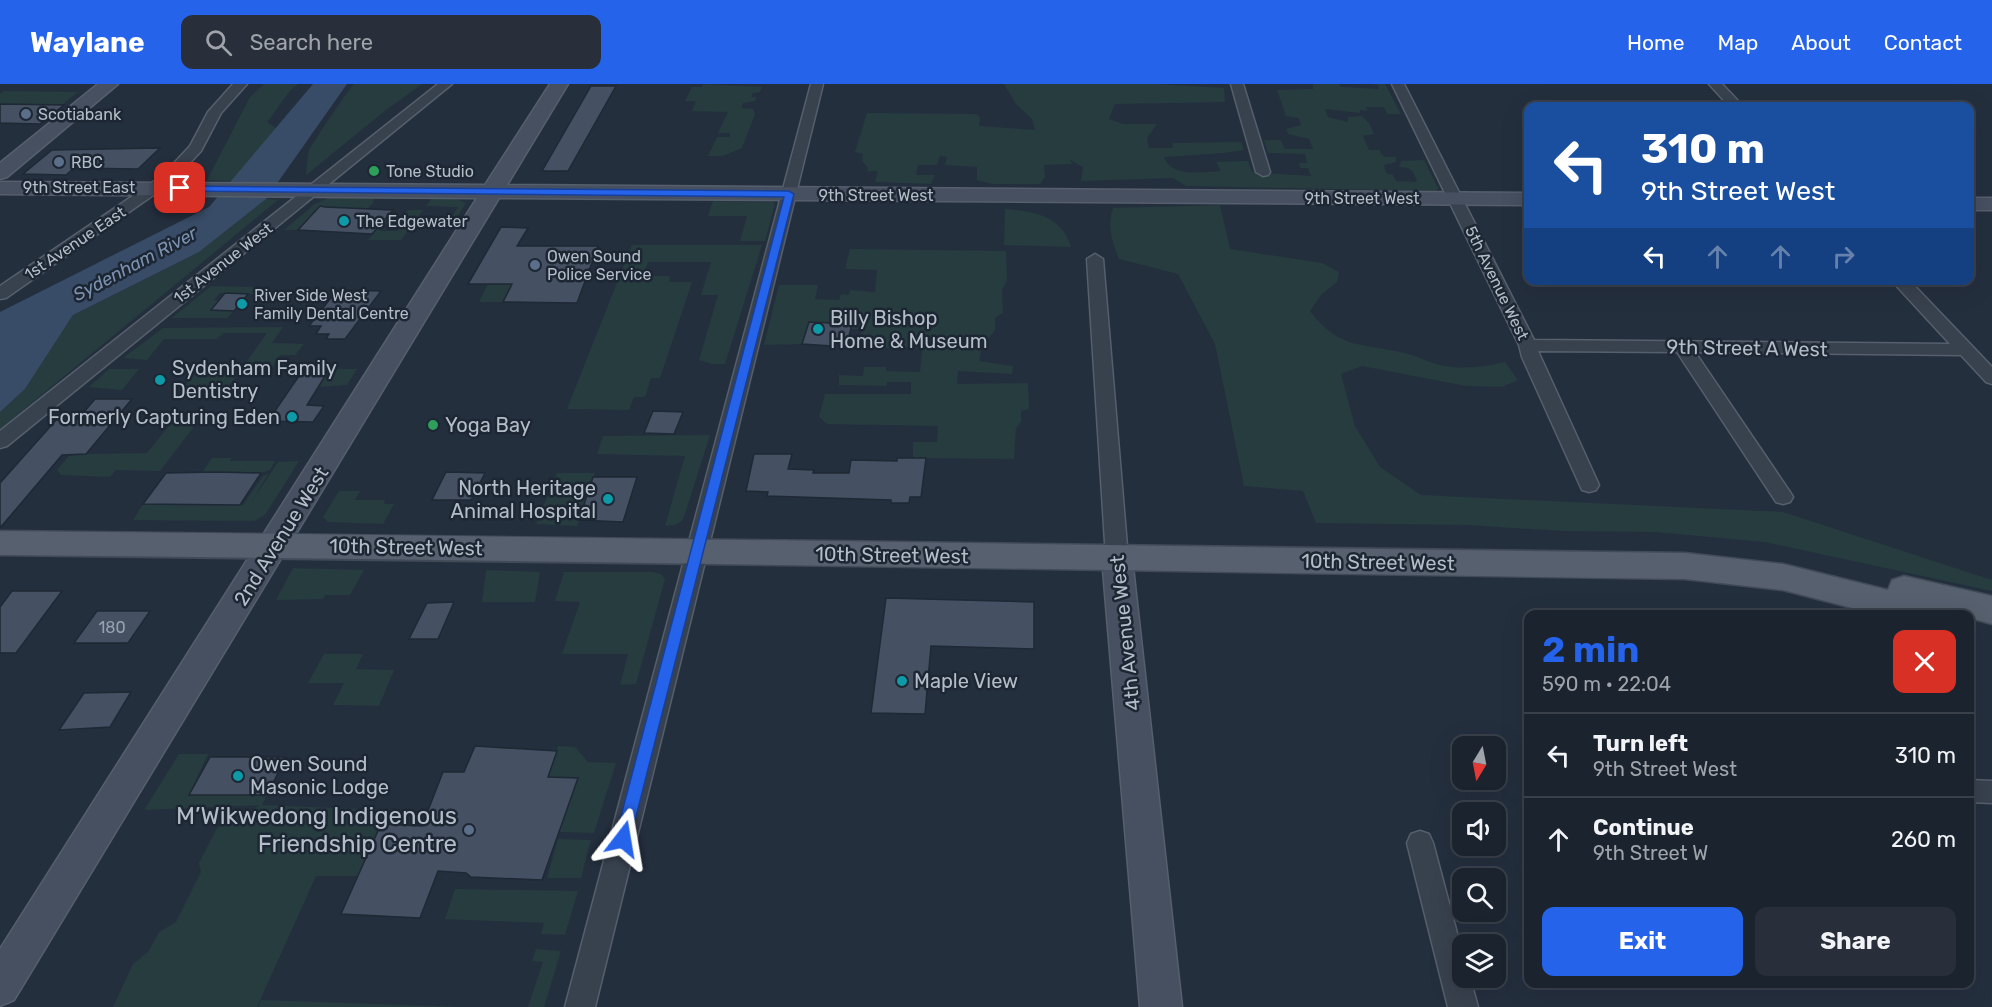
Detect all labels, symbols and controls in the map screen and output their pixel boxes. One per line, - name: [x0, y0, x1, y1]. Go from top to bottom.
- search box: [181, 15, 601, 69]
- text: Waylane: [30, 26, 145, 59]
- icon: search: [202, 26, 235, 59]
- text: Search here: [250, 29, 373, 56]
- text: Home: [1627, 30, 1684, 55]
- text: Map: [1717, 30, 1758, 55]
- text: About: [1791, 30, 1851, 55]
- text: Contact: [1884, 30, 1962, 55]
- place label: Scotiabank: [38, 105, 122, 124]
- marker: Scotiabank: [19, 107, 33, 121]
- text: 310 m: [1641, 124, 1765, 174]
- icon: left: [1542, 126, 1620, 204]
- place label: RBC: [71, 153, 103, 172]
- marker: RBC: [52, 155, 66, 169]
- pin: [154, 162, 205, 213]
- place label: Tone Studio: [386, 162, 474, 181]
- marker: Tone Studio: [367, 164, 381, 178]
- icon: arrive: [163, 171, 196, 204]
- text: 9th Street West: [1641, 175, 1835, 207]
- street label: 9th Street East: [23, 178, 135, 197]
- street label: 9th Street West: [818, 186, 934, 205]
- street label: 9th Street West: [1304, 189, 1420, 208]
- street label: 1st Avenue East: [21, 202, 129, 284]
- place label: The Edgewater: [356, 212, 468, 231]
- marker: The Edgewater: [337, 214, 351, 228]
- street label: 1st Avenue West: [170, 218, 276, 308]
- water label: Sydenham River: [69, 222, 202, 306]
- street label: 5th Avenue West: [1461, 223, 1533, 343]
- icon: left: [1638, 240, 1671, 273]
- icon: ahead: [1701, 240, 1734, 273]
- icon: ahead: [1764, 240, 1797, 273]
- icon: right: [1827, 240, 1860, 273]
- place label: Owen Sound Police Service: [547, 247, 651, 284]
- marker: Owen Sound Police Service: [528, 258, 542, 272]
- place label: River Side West Family Dental Centre: [254, 286, 409, 323]
- marker: River Side West Family Dental Centre: [235, 297, 249, 311]
- place label: Billy Bishop Home & Museum: [830, 306, 988, 353]
- marker: Billy Bishop Home & Museum: [811, 322, 825, 336]
- street label: 9th Street A West: [1666, 335, 1828, 361]
- place label: Sydenham Family Dentistry: [172, 356, 337, 403]
- marker: Sydenham Family Dentistry: [153, 373, 167, 387]
- place label: Formerly Capturing Eden: [48, 405, 280, 429]
- marker: Formerly Capturing Eden: [285, 410, 299, 424]
- place label: Yoga Bay: [445, 413, 531, 437]
- marker: Yoga Bay: [426, 418, 440, 432]
- street label: 2nd Avenue West: [229, 462, 334, 610]
- place label: North Heritage Animal Hospital: [451, 476, 596, 523]
- marker: North Heritage Animal Hospital: [601, 492, 615, 506]
- street label: 10th Street West: [329, 534, 483, 560]
- street label: 10th Street West: [815, 542, 969, 568]
- street label: 10th Street West: [1301, 549, 1455, 575]
- street label: 4th Avenue West: [1105, 554, 1145, 712]
- house number: 180: [98, 618, 126, 637]
- text: 2 min: [1542, 628, 1640, 671]
- button: close: [1893, 630, 1956, 693]
- place label: Maple View: [914, 669, 1018, 693]
- text: 590 m · 22:04: [1542, 672, 1671, 696]
- marker: Maple View: [895, 674, 909, 688]
- text: Turn left: [1593, 730, 1688, 757]
- north arrow: [1452, 736, 1506, 790]
- map controls: [1452, 736, 1506, 988]
- icon: left: [1542, 739, 1575, 772]
- text: 310 m: [1895, 742, 1956, 769]
- place label: Owen Sound Masonic Lodge: [250, 752, 389, 799]
- text: 9th Street West: [1593, 757, 1737, 781]
- marker: Owen Sound Masonic Lodge: [231, 769, 245, 783]
- place label: M’Wikwedong Indigenous Friendship Centre: [176, 802, 457, 858]
- button: sound: [1452, 802, 1506, 856]
- position arrow: [591, 807, 655, 871]
- text: Continue: [1593, 814, 1694, 841]
- marker: M’Wikwedong Indigenous Friendship Centre: [462, 823, 476, 837]
- icon: ahead: [1542, 823, 1575, 856]
- text: 260 m: [1891, 826, 1956, 853]
- text: 9th Street W: [1593, 841, 1708, 865]
- button: search: [1452, 868, 1506, 922]
- button: Exit: [1542, 907, 1743, 976]
- button: Share: [1755, 907, 1956, 976]
- button: layers: [1452, 934, 1506, 988]

